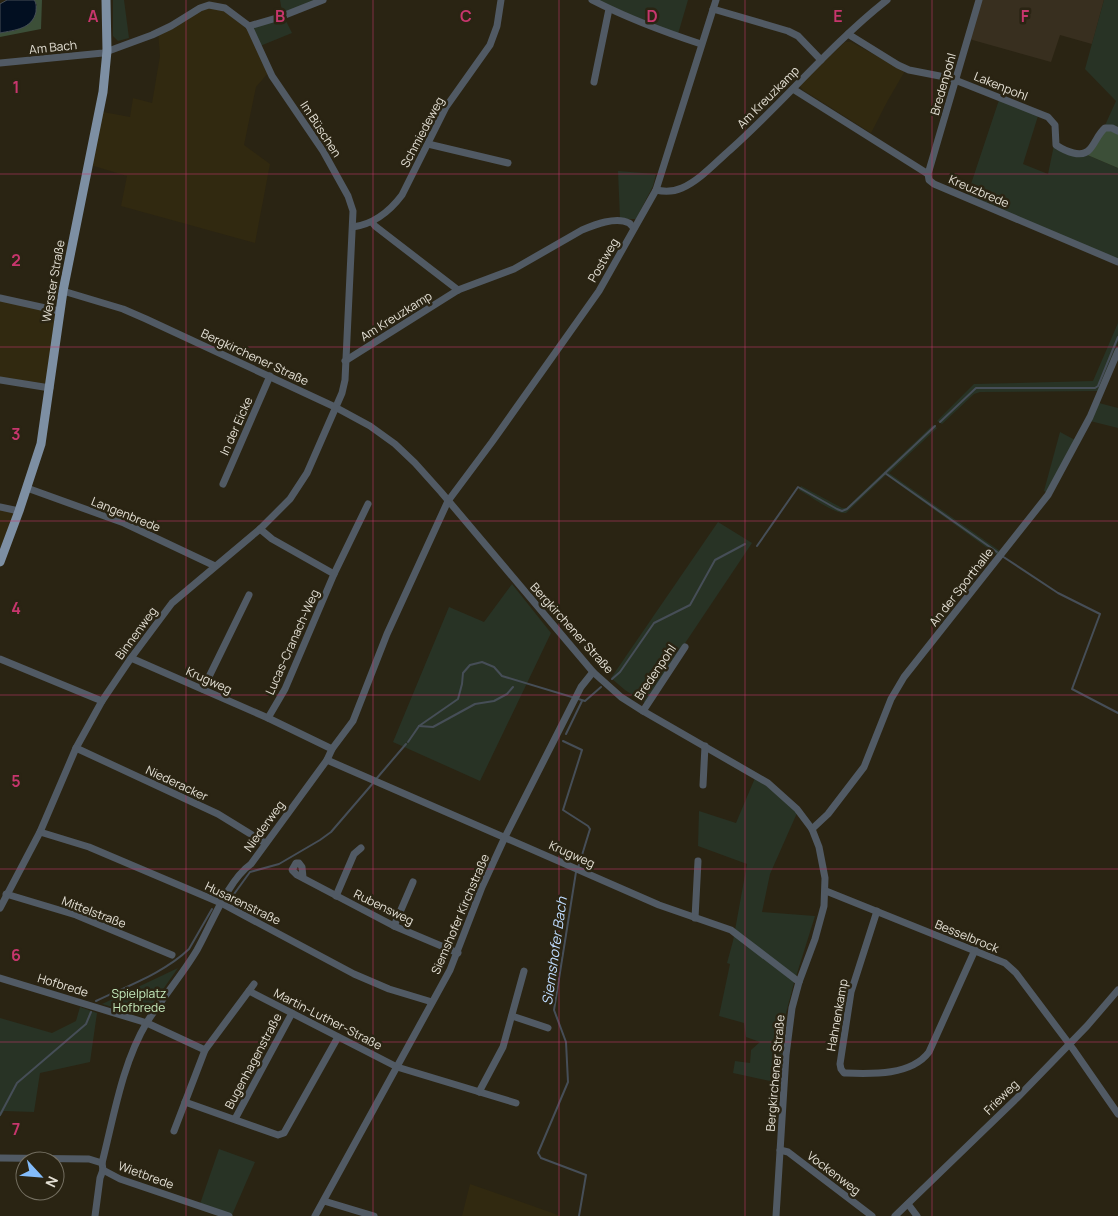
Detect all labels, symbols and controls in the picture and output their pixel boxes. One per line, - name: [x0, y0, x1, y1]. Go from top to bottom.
- text: A: [88, 5, 99, 27]
- text: B: [275, 5, 285, 27]
- text: C: [460, 5, 472, 27]
- text: D: [646, 5, 658, 27]
- text: E: [833, 5, 843, 27]
- text: F: [1021, 5, 1030, 27]
- street label: Am Bach: [28, 36, 78, 58]
- street label: Bredenpohl: [926, 51, 960, 117]
- street label: Am Kreuzkamp: [733, 62, 803, 132]
- street label: Lakenpohl: [972, 67, 1030, 105]
- text: 1: [12, 76, 20, 98]
- street label: Schmiedeweg: [396, 94, 448, 170]
- street label: Im Büschen: [296, 98, 346, 160]
- street label: Kreuzbrede: [946, 171, 1012, 211]
- street label: Postweg: [584, 235, 622, 285]
- street label: Werster Straße: [37, 238, 69, 324]
- text: 2: [11, 249, 21, 271]
- street label: Am Kreuzkamp: [357, 287, 435, 345]
- street label: Bergkirchener Straße: [198, 325, 312, 389]
- street label: In der Eicke: [216, 394, 256, 458]
- text: 3: [11, 423, 21, 445]
- street label: Langenbrede: [89, 492, 163, 536]
- street label: An der Sporthalle: [925, 544, 997, 630]
- street label: Bergkirchener Straße: [527, 579, 617, 677]
- street label: Lucas-Cranach-Weg: [261, 587, 323, 697]
- text: 4: [11, 597, 21, 619]
- street label: Binnenweg: [111, 603, 161, 663]
- street label: Bredenpohl: [630, 641, 680, 703]
- street label: Krugweg: [183, 662, 235, 698]
- street label: Niederacker: [143, 761, 211, 805]
- text: 5: [11, 770, 21, 792]
- street label: Niederweg: [240, 797, 288, 855]
- street label: Krugweg: [546, 836, 598, 872]
- street label: Siemshofer Kirchstraße: [427, 851, 493, 977]
- street label: Husarenstraße: [202, 877, 284, 929]
- street label: Rubensweg: [351, 885, 417, 929]
- street label: Mittelstraße: [59, 892, 129, 932]
- water label: Siemshofer Bach: [537, 895, 571, 1006]
- street label: Besselbrock: [932, 915, 1003, 957]
- text: 6: [11, 944, 21, 966]
- street label: Hofbrede: [35, 969, 91, 1001]
- street label: Hahnenkamp: [822, 978, 852, 1052]
- street label: Martin-Luther-Straße: [271, 984, 385, 1054]
- park label: Spielplatz Hofbrede: [112, 985, 166, 1016]
- street label: Bugenhagenstraße: [221, 1010, 285, 1112]
- street label: Bergkirchener Straße: [761, 1014, 789, 1132]
- street label: Frieweg: [980, 1076, 1022, 1118]
- text: 7: [12, 1118, 20, 1140]
- street label: Vockenweg: [804, 1147, 864, 1199]
- north arrow: [15, 1151, 65, 1201]
- street label: Wietbrede: [116, 1157, 176, 1193]
- text: N: [41, 1173, 63, 1191]

